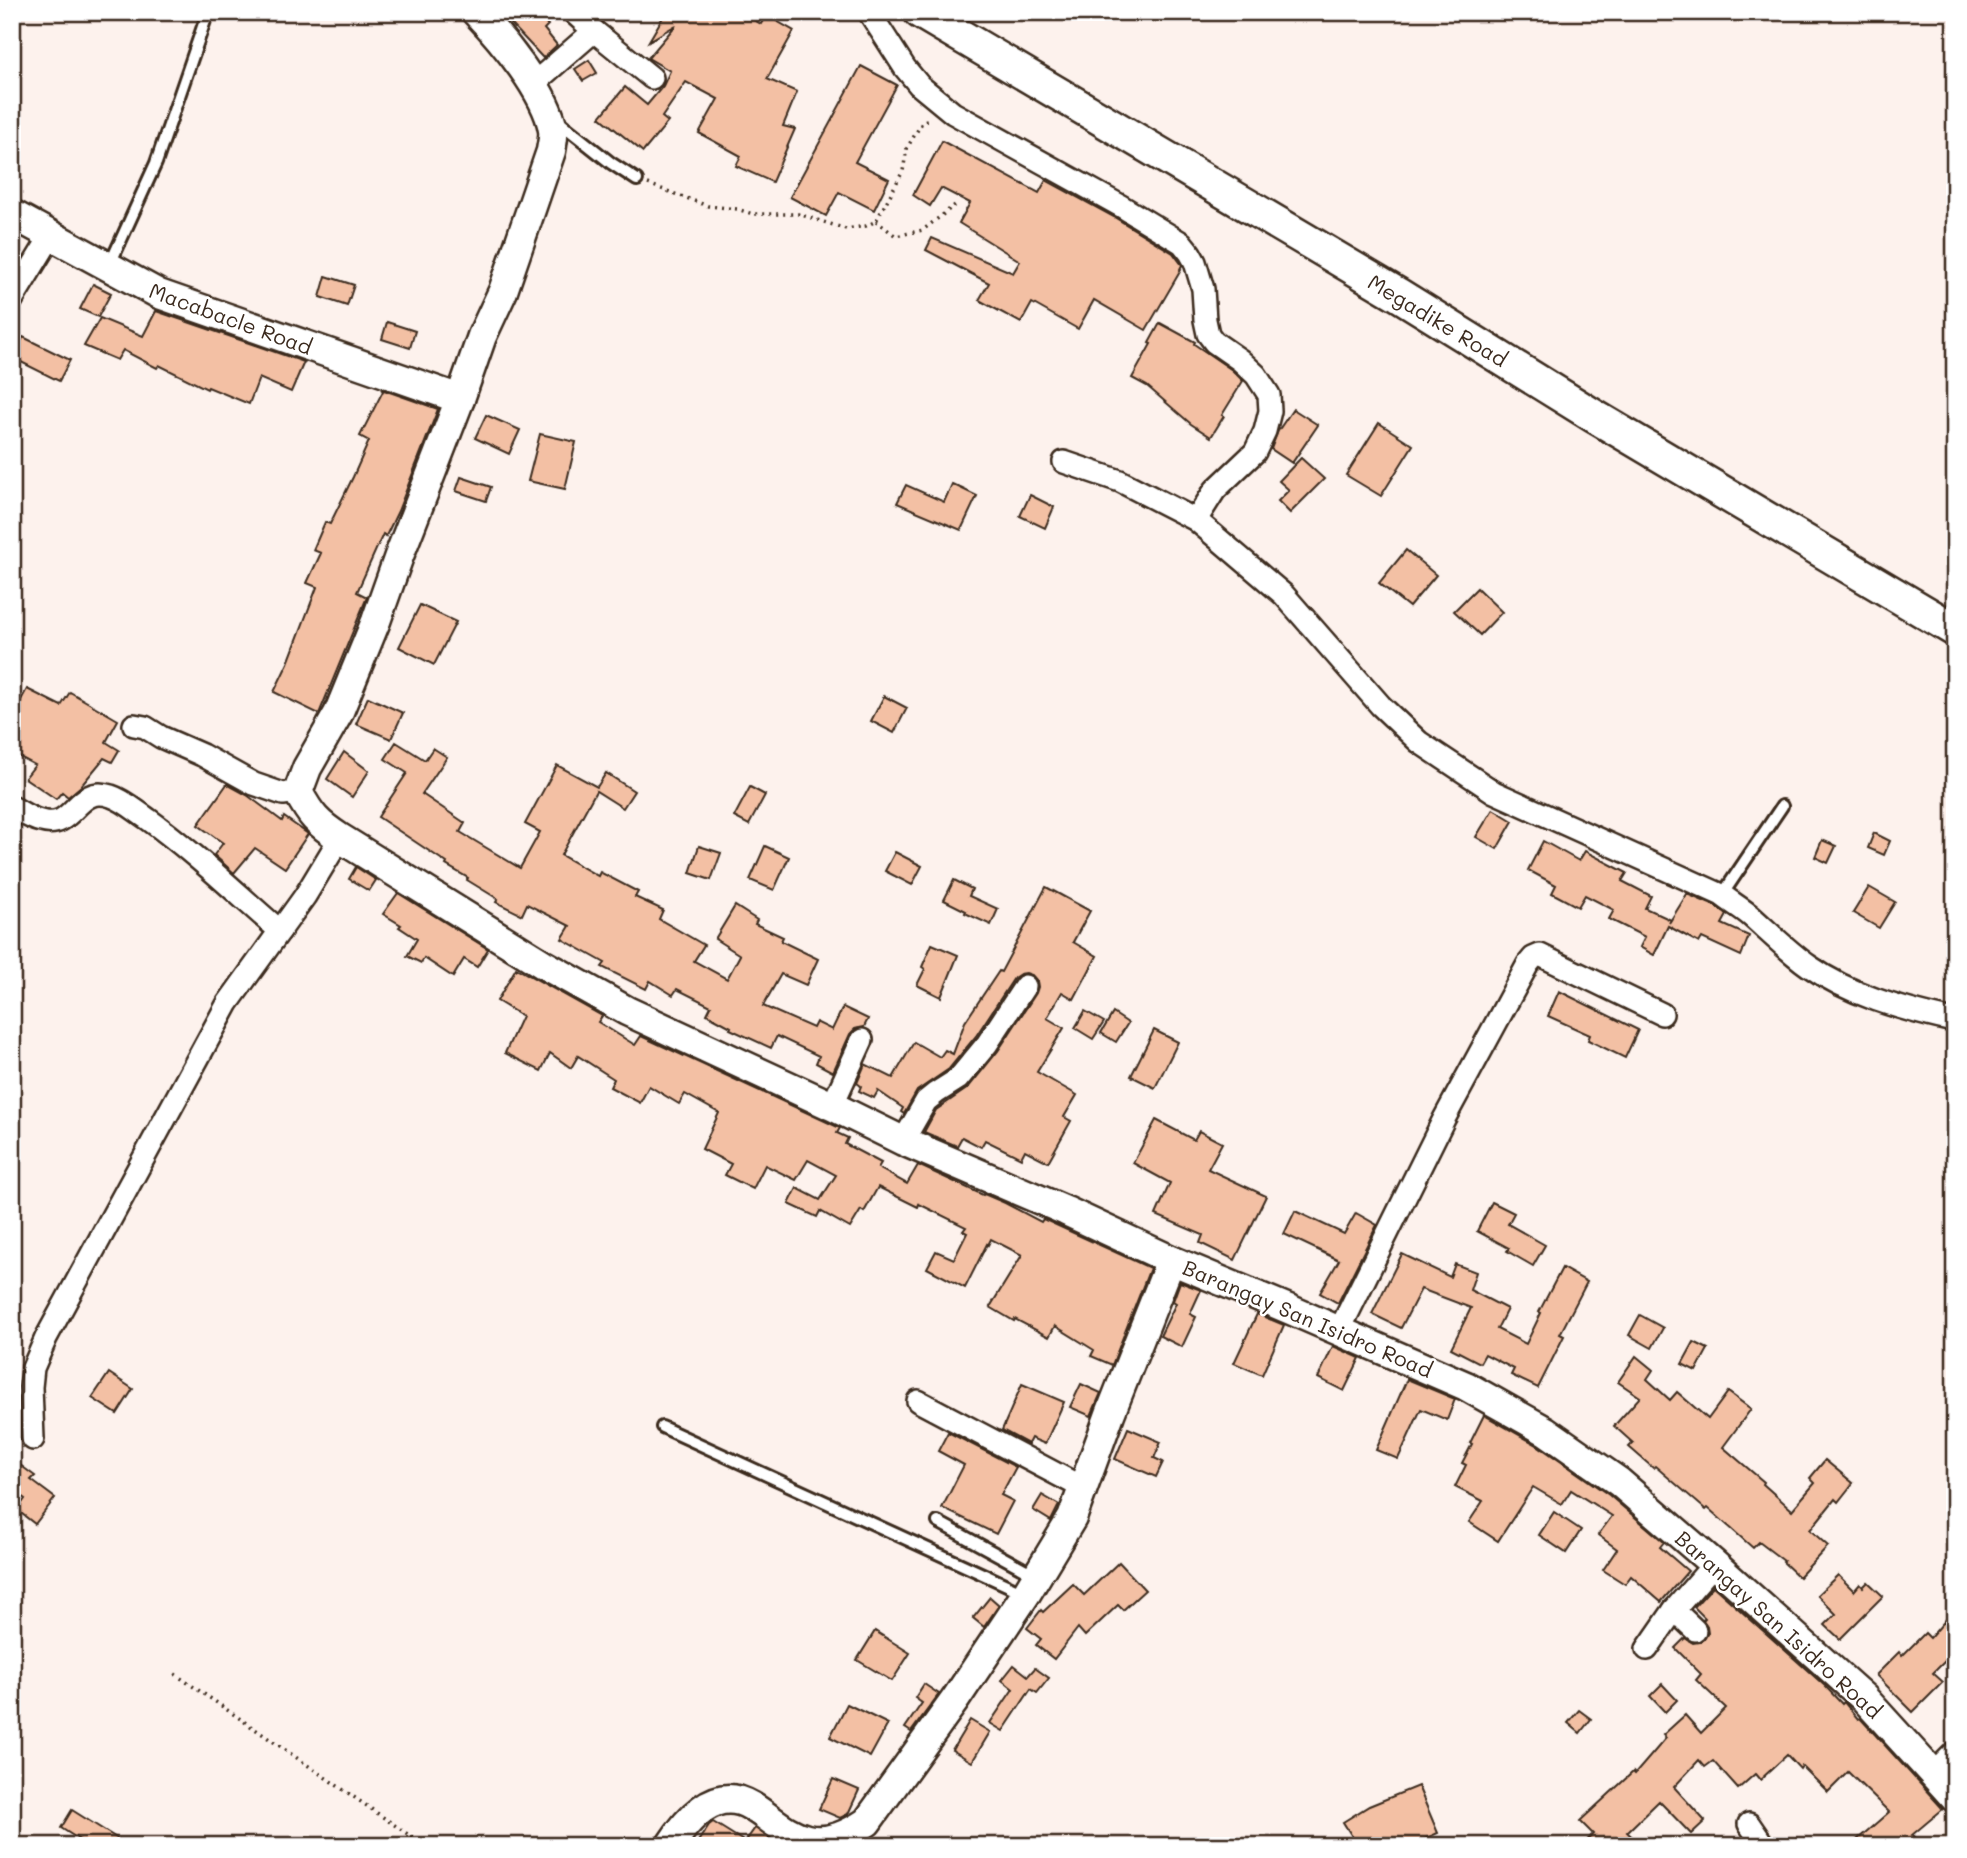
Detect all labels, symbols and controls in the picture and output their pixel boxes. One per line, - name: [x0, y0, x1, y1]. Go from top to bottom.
- street label: Megadike Road: [1363, 268, 1513, 372]
- street label: Macabacle Road: [146, 276, 316, 360]
- street label: Barangay San Isidro Road: [1179, 1253, 1437, 1383]
- street label: Barangay San Isidro Road: [1670, 1524, 1888, 1724]

